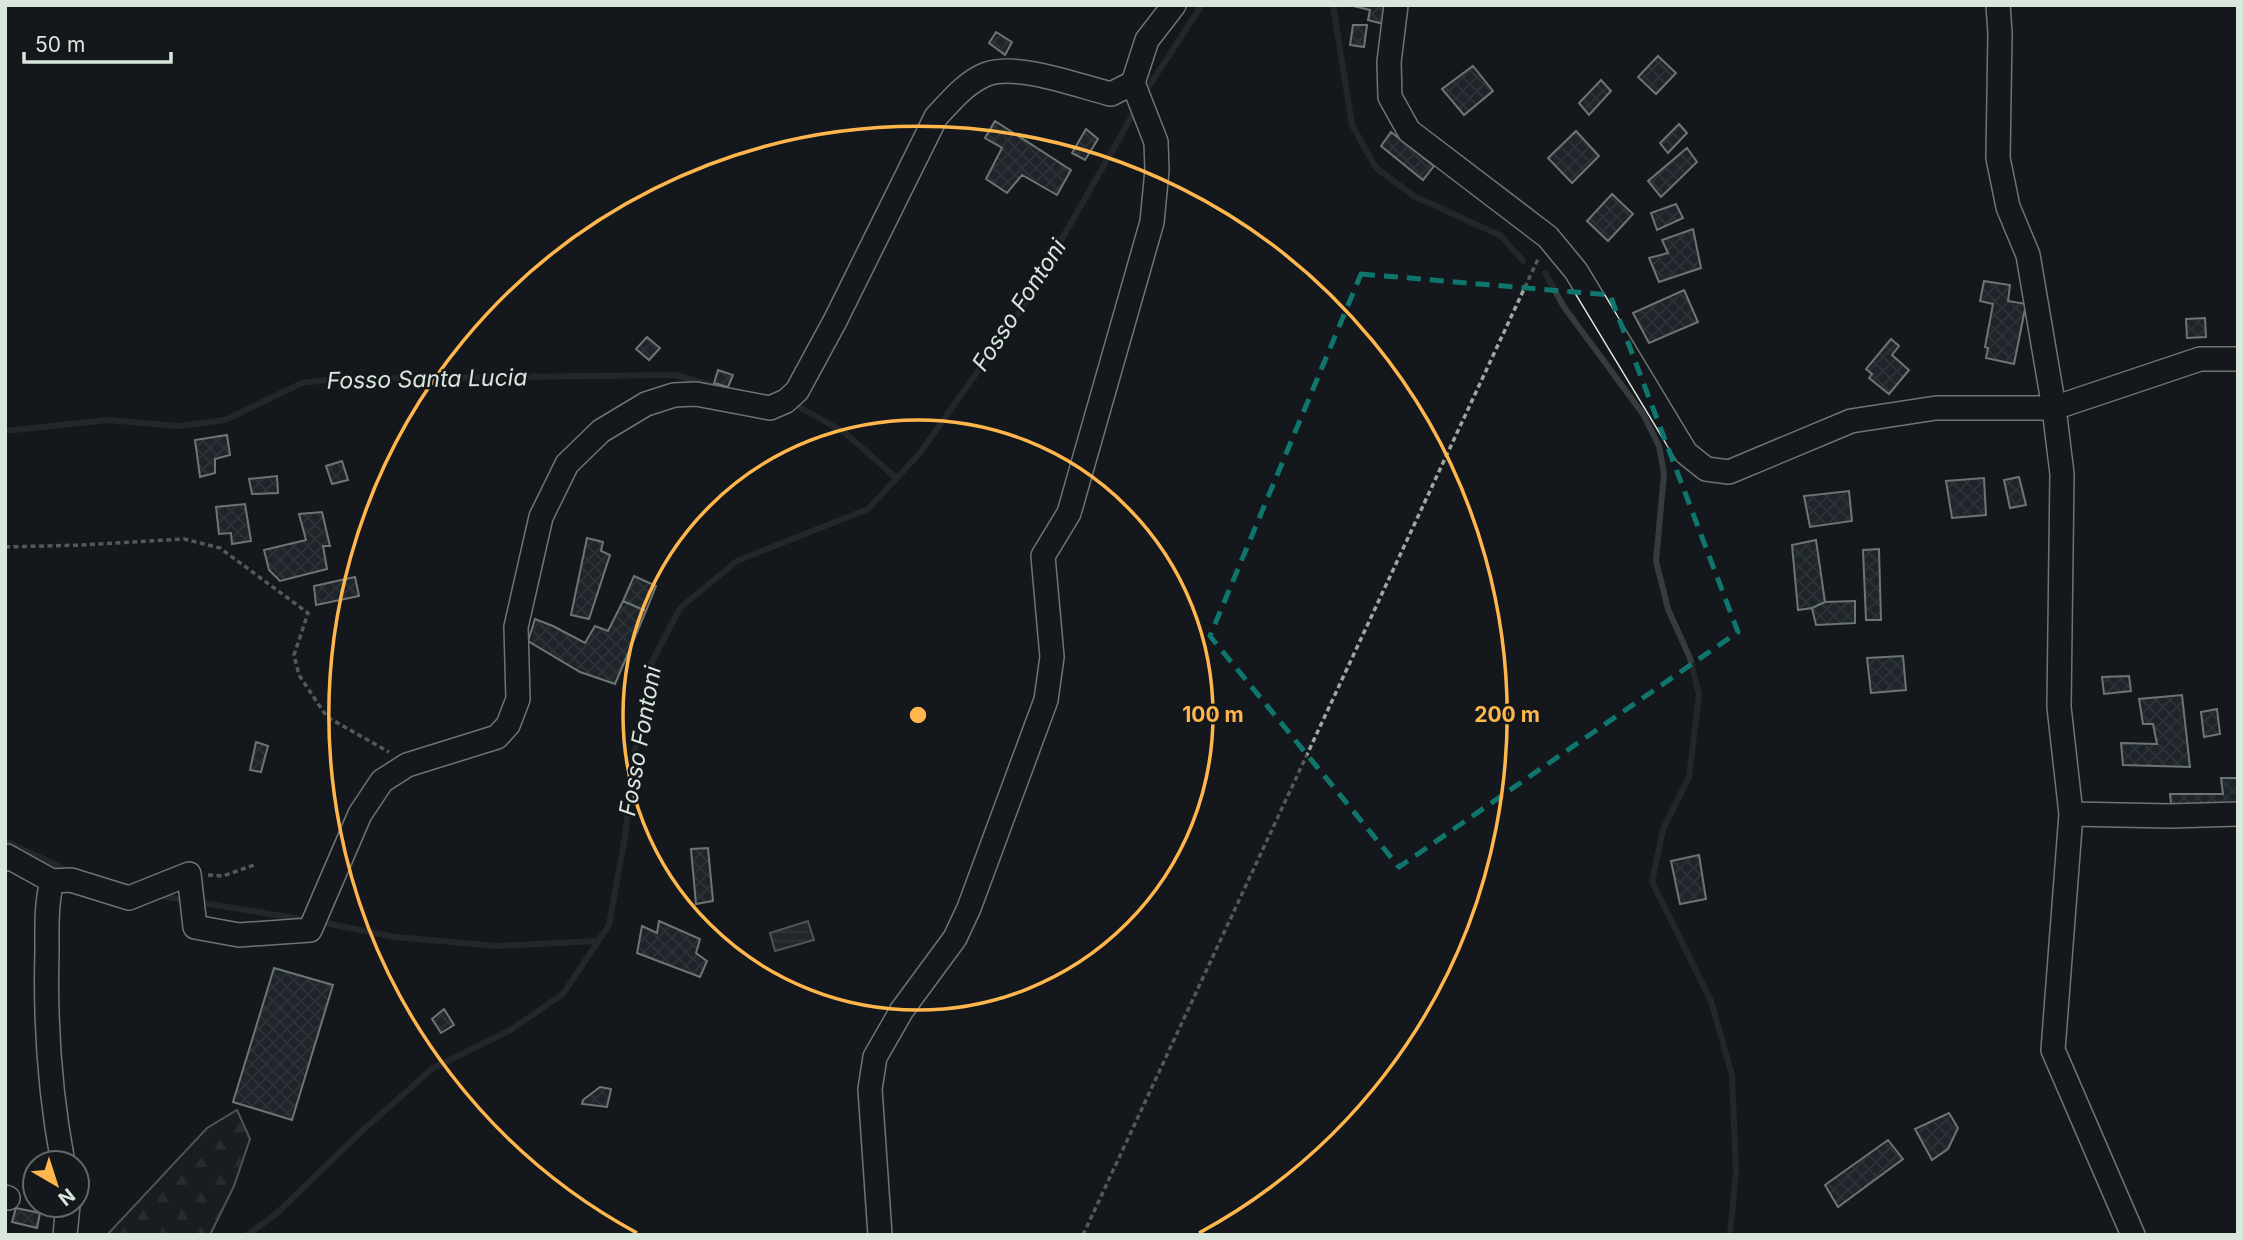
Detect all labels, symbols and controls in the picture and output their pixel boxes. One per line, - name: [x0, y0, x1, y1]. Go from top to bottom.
- scale bar: [24, 21, 172, 65]
- text: 50 m: [35, 32, 85, 57]
- water label: Fosso Fontoni: [966, 234, 1072, 376]
- water label: Fosso Santa Lucia: [326, 363, 528, 395]
- water label: Fosso Fontoni: [613, 664, 667, 818]
- text: 100 m: [1182, 702, 1244, 727]
- text: 200 m: [1474, 702, 1540, 727]
- centre of rings: [906, 703, 930, 727]
- north arrow: [21, 1149, 91, 1219]
- text: N: [54, 1183, 79, 1210]

